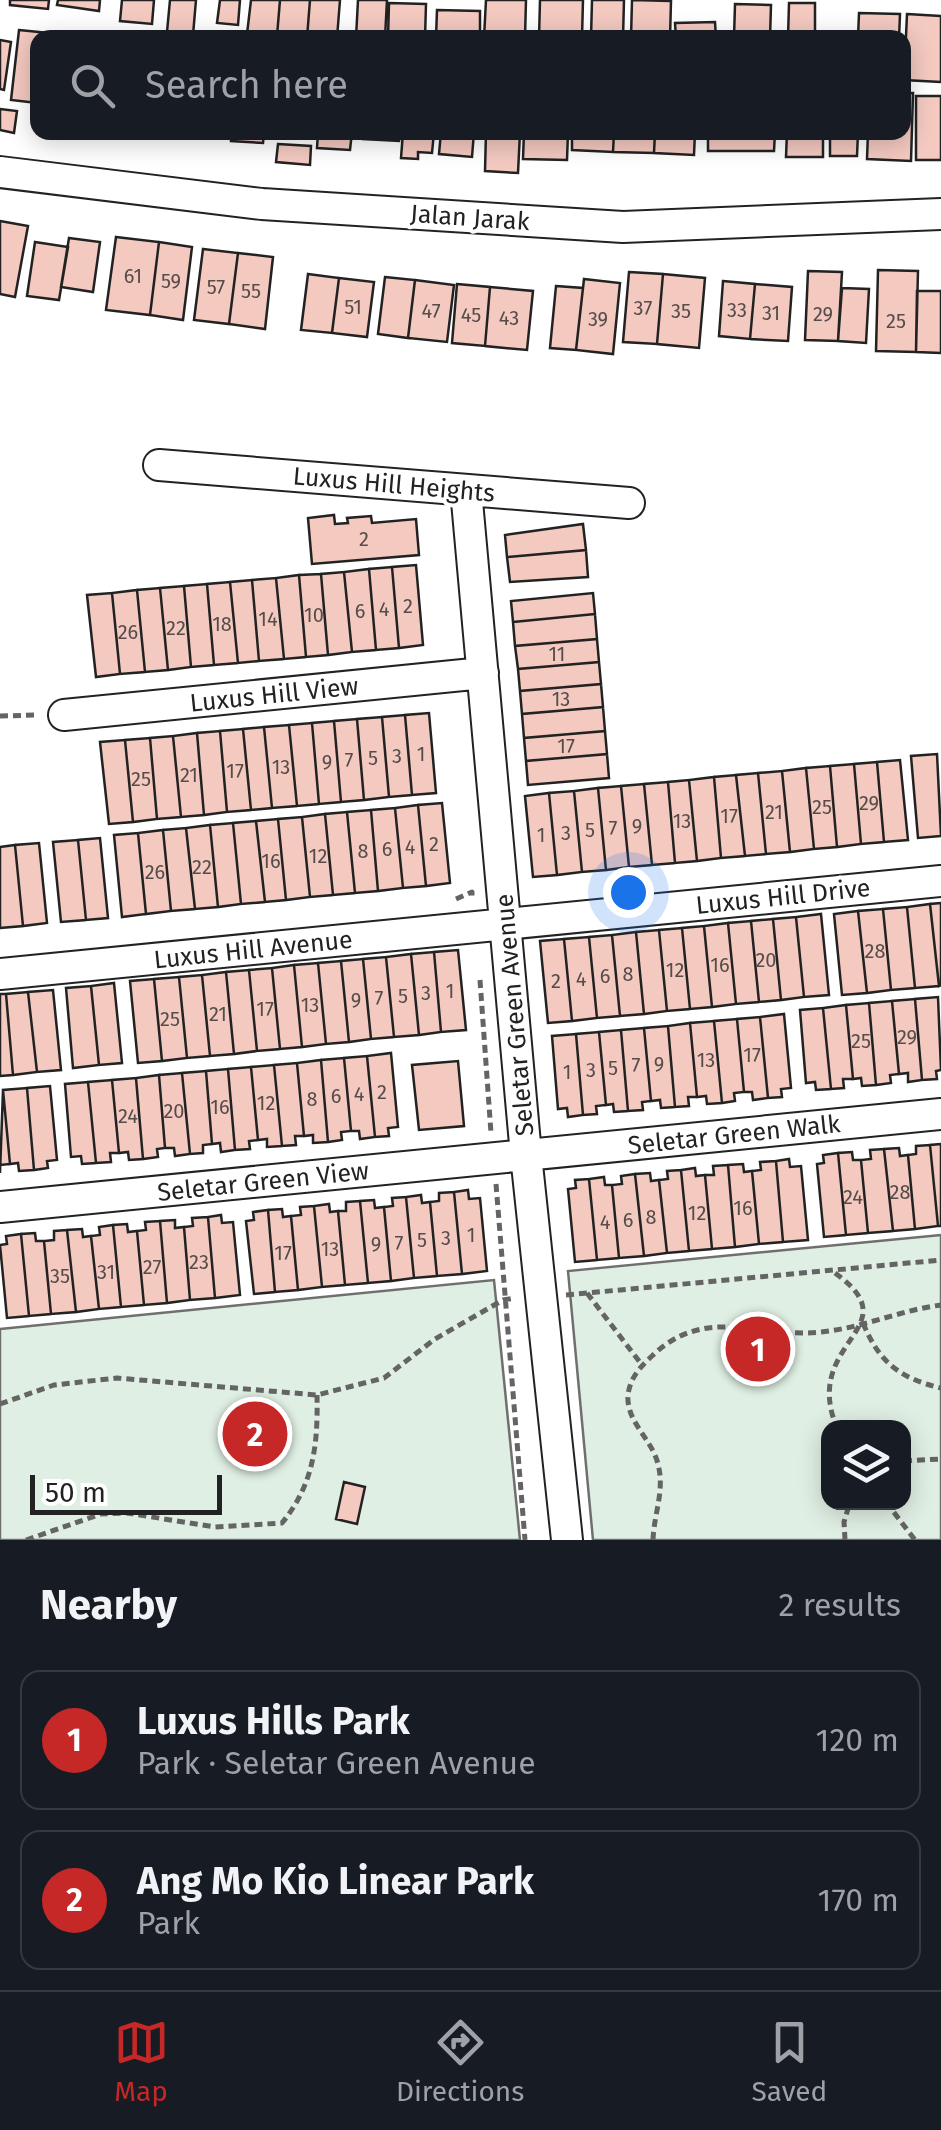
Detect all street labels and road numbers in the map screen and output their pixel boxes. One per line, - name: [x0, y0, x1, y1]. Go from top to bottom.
- street label: Jalan Jarak: [409, 199, 531, 237]
- street label: Luxus Hill Heights: [292, 461, 496, 509]
- street label: Luxus Hill View: [188, 671, 360, 719]
- street label: Luxus Hill Drive: [694, 873, 872, 921]
- street label: Seletar Green Avenue: [489, 893, 541, 1137]
- street label: Luxus Hill Avenue: [152, 925, 354, 975]
- street label: Seletar Green Walk: [626, 1109, 842, 1161]
- street label: Seletar Green View: [156, 1156, 370, 1208]

